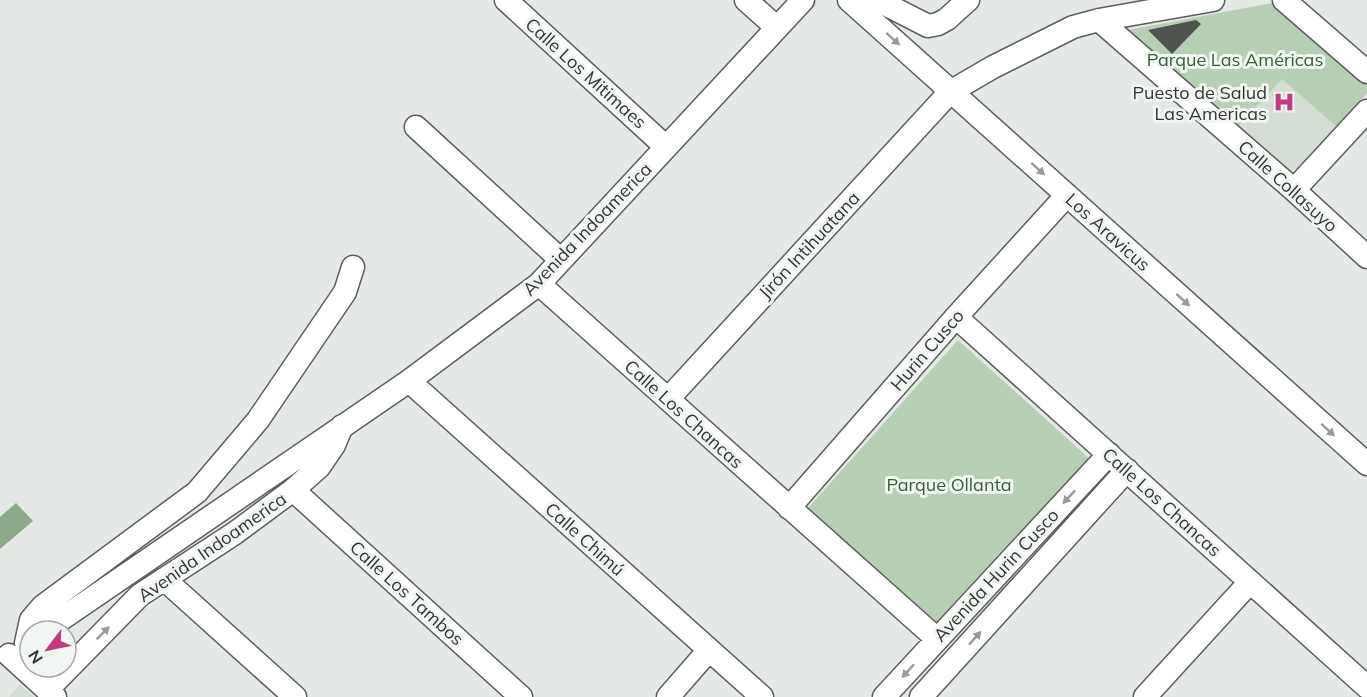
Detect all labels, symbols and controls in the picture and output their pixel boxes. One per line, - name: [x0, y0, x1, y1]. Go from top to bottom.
- street label: Calle Los Mitimaes: [521, 13, 651, 133]
- one-way arrow: [885, 32, 900, 45]
- park label: Parque Las Américas: [1147, 48, 1323, 71]
- place label: Puesto de Salud Las Americas: [1132, 81, 1267, 125]
- hospital icon: Puesto de Salud Las Americas: [1272, 90, 1296, 114]
- street label: Calle Collasuyo: [1233, 135, 1343, 237]
- street label: Avenida Indoamerica: [518, 158, 656, 300]
- one-way arrow: [1030, 163, 1046, 176]
- street label: Jirón Intihuatana: [753, 187, 865, 303]
- street label: Los Aravicus: [1061, 188, 1155, 276]
- one-way arrow: [1175, 293, 1190, 306]
- street label: Hurin Cusco: [885, 304, 969, 396]
- street label: Calle Los Chancas: [620, 355, 748, 474]
- one-way arrow: [1321, 423, 1336, 437]
- street label: Calle Los Chancas: [1098, 443, 1226, 562]
- park label: Parque Ollanta: [886, 473, 1012, 496]
- street label: Avenida Indoamerica: [133, 487, 291, 607]
- one-way arrow: [1063, 489, 1076, 504]
- street label: Calle Chimú: [540, 497, 630, 581]
- street label: Avenida Hurin Cusco: [928, 504, 1064, 646]
- street label: Calle Los Tambos: [345, 536, 469, 650]
- north arrow: [18, 619, 78, 679]
- one-way arrow: [95, 627, 109, 641]
- one-way arrow: [968, 631, 981, 646]
- text: N: [24, 647, 47, 667]
- one-way arrow: [901, 663, 915, 678]

